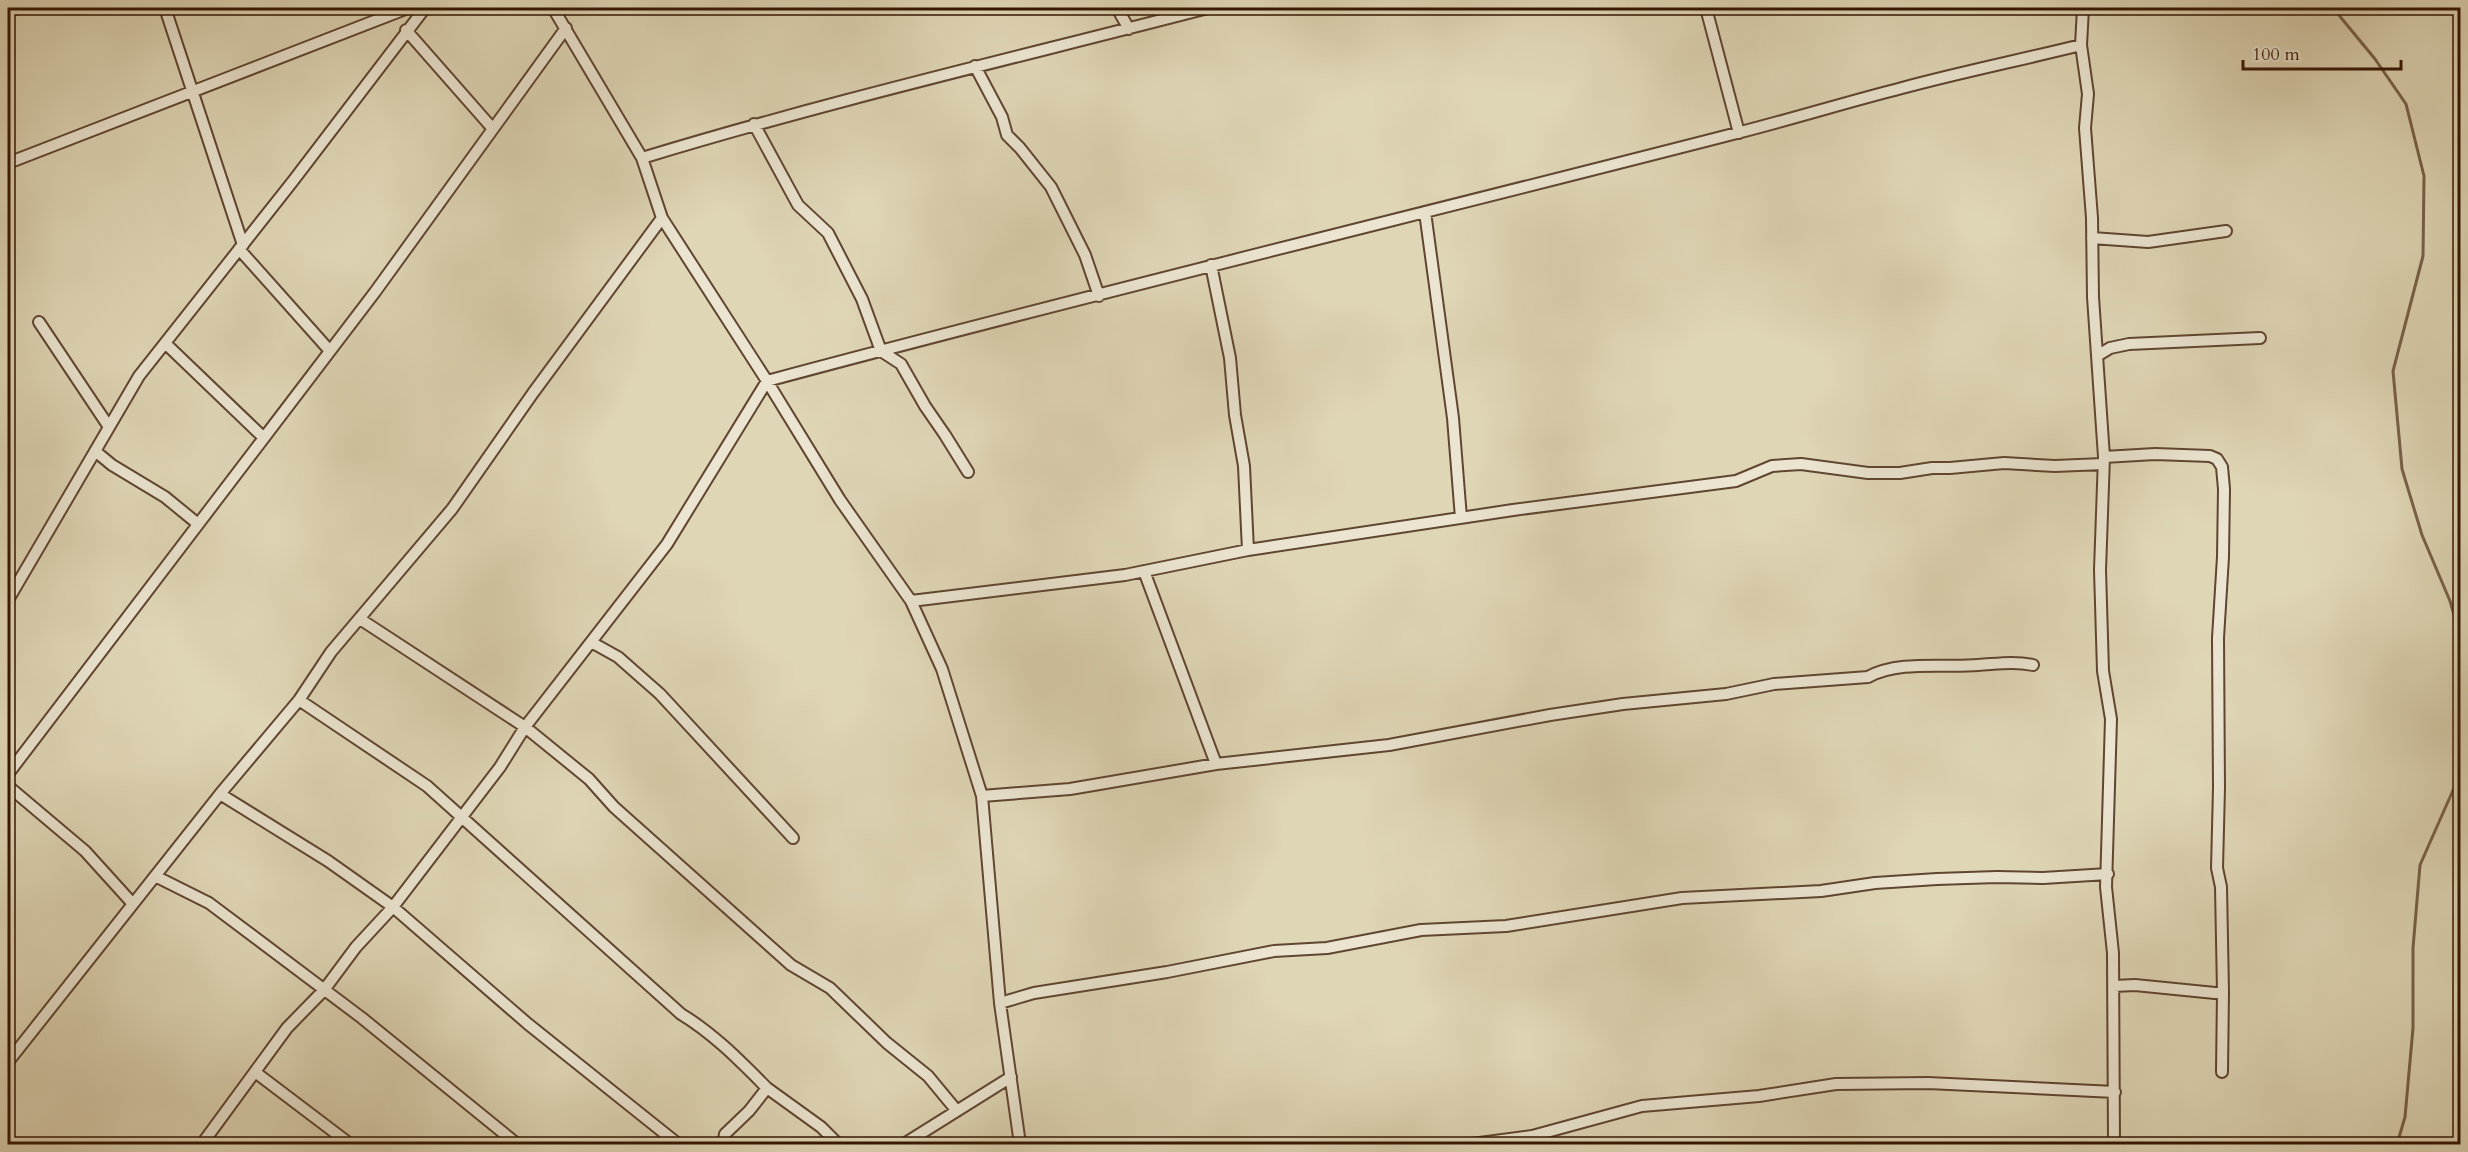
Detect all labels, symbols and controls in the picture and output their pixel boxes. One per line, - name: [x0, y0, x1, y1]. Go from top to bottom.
- scale bar: [2243, 33, 2400, 71]
- text: 100 m: [2252, 42, 2300, 67]

